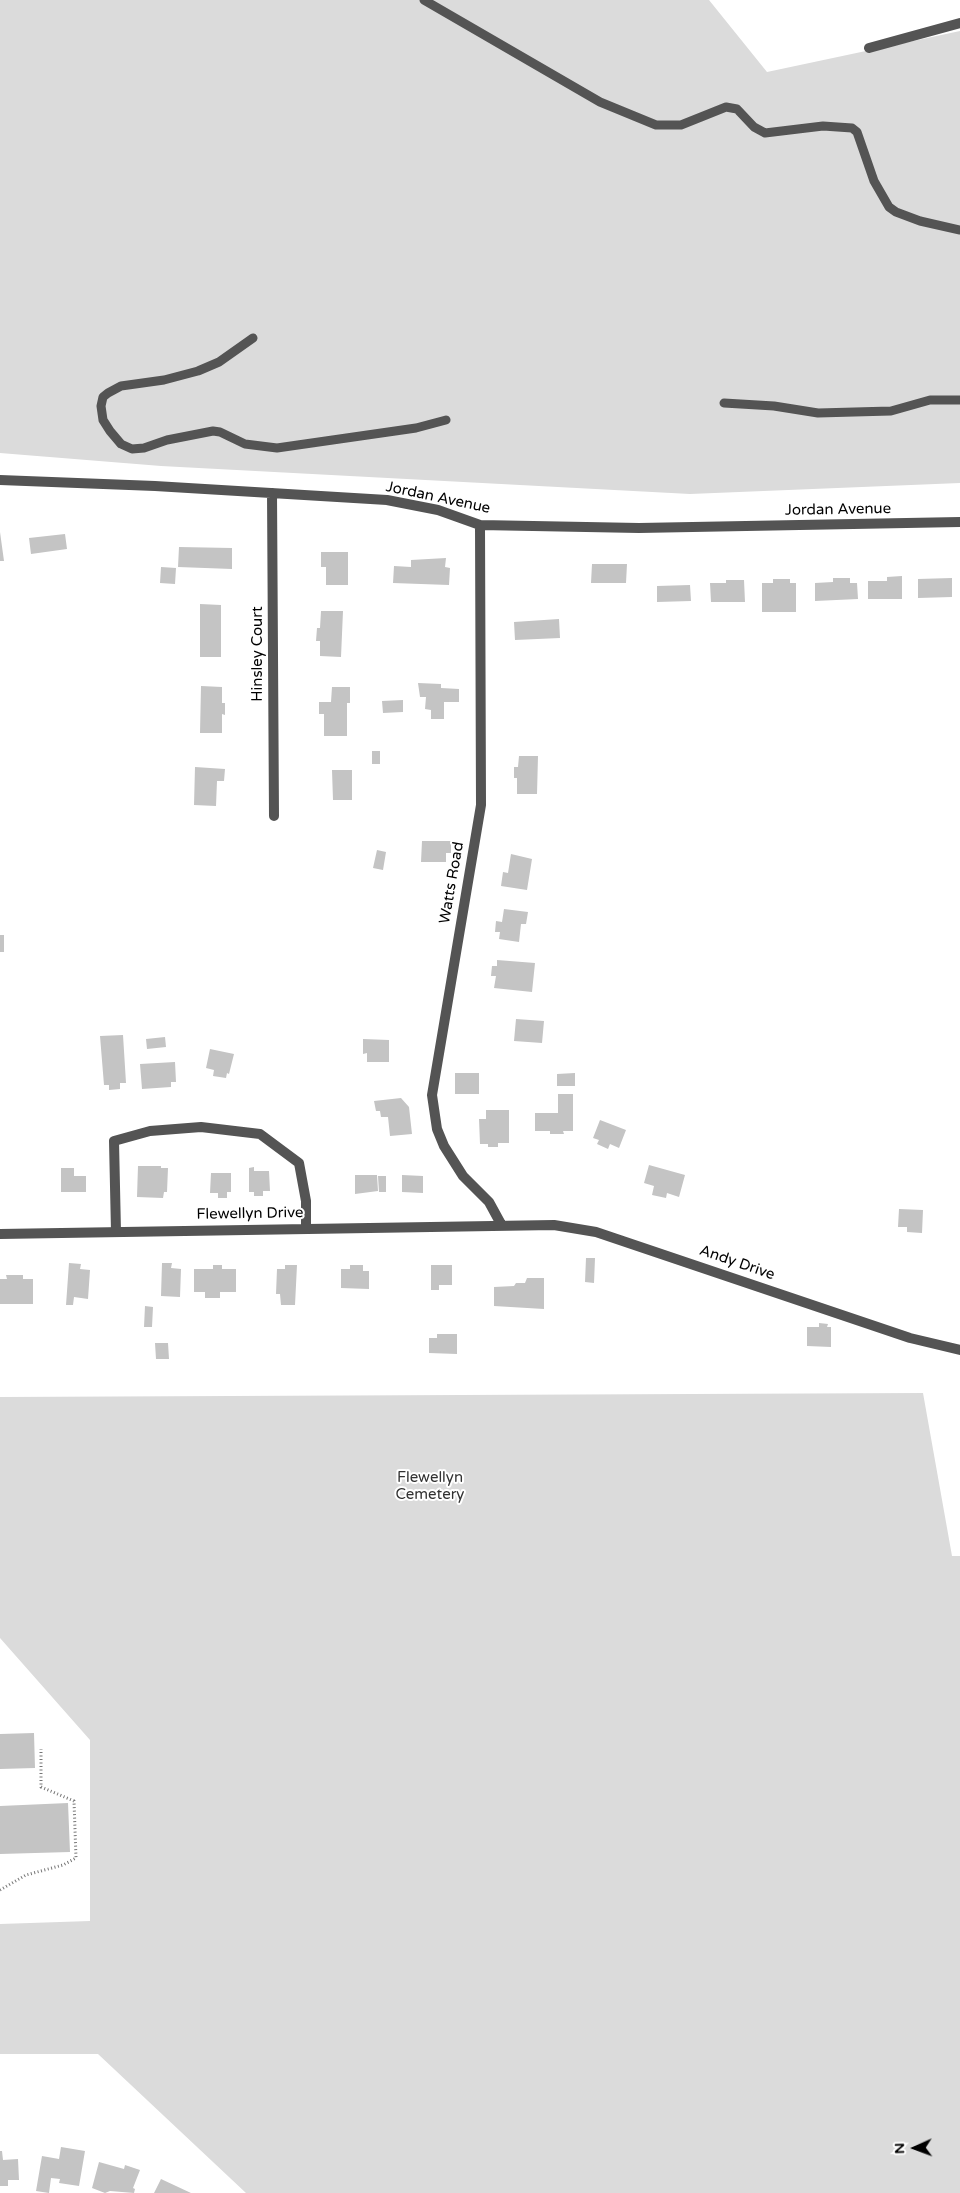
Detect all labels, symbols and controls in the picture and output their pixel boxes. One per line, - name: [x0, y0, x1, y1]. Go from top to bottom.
- street label: Jordan Avenue: [384, 478, 492, 518]
- street label: Jordan Avenue: [785, 500, 891, 520]
- street label: Hinsley Court: [249, 606, 267, 702]
- street label: Watts Road: [436, 841, 468, 925]
- street label: Flewellyn Drive: [196, 1204, 304, 1224]
- street label: Andy Drive: [697, 1242, 777, 1284]
- park label: Flewellyn Cemetery: [396, 1469, 464, 1504]
- north arrow: [890, 2123, 940, 2173]
- text: N: [891, 2143, 908, 2154]

